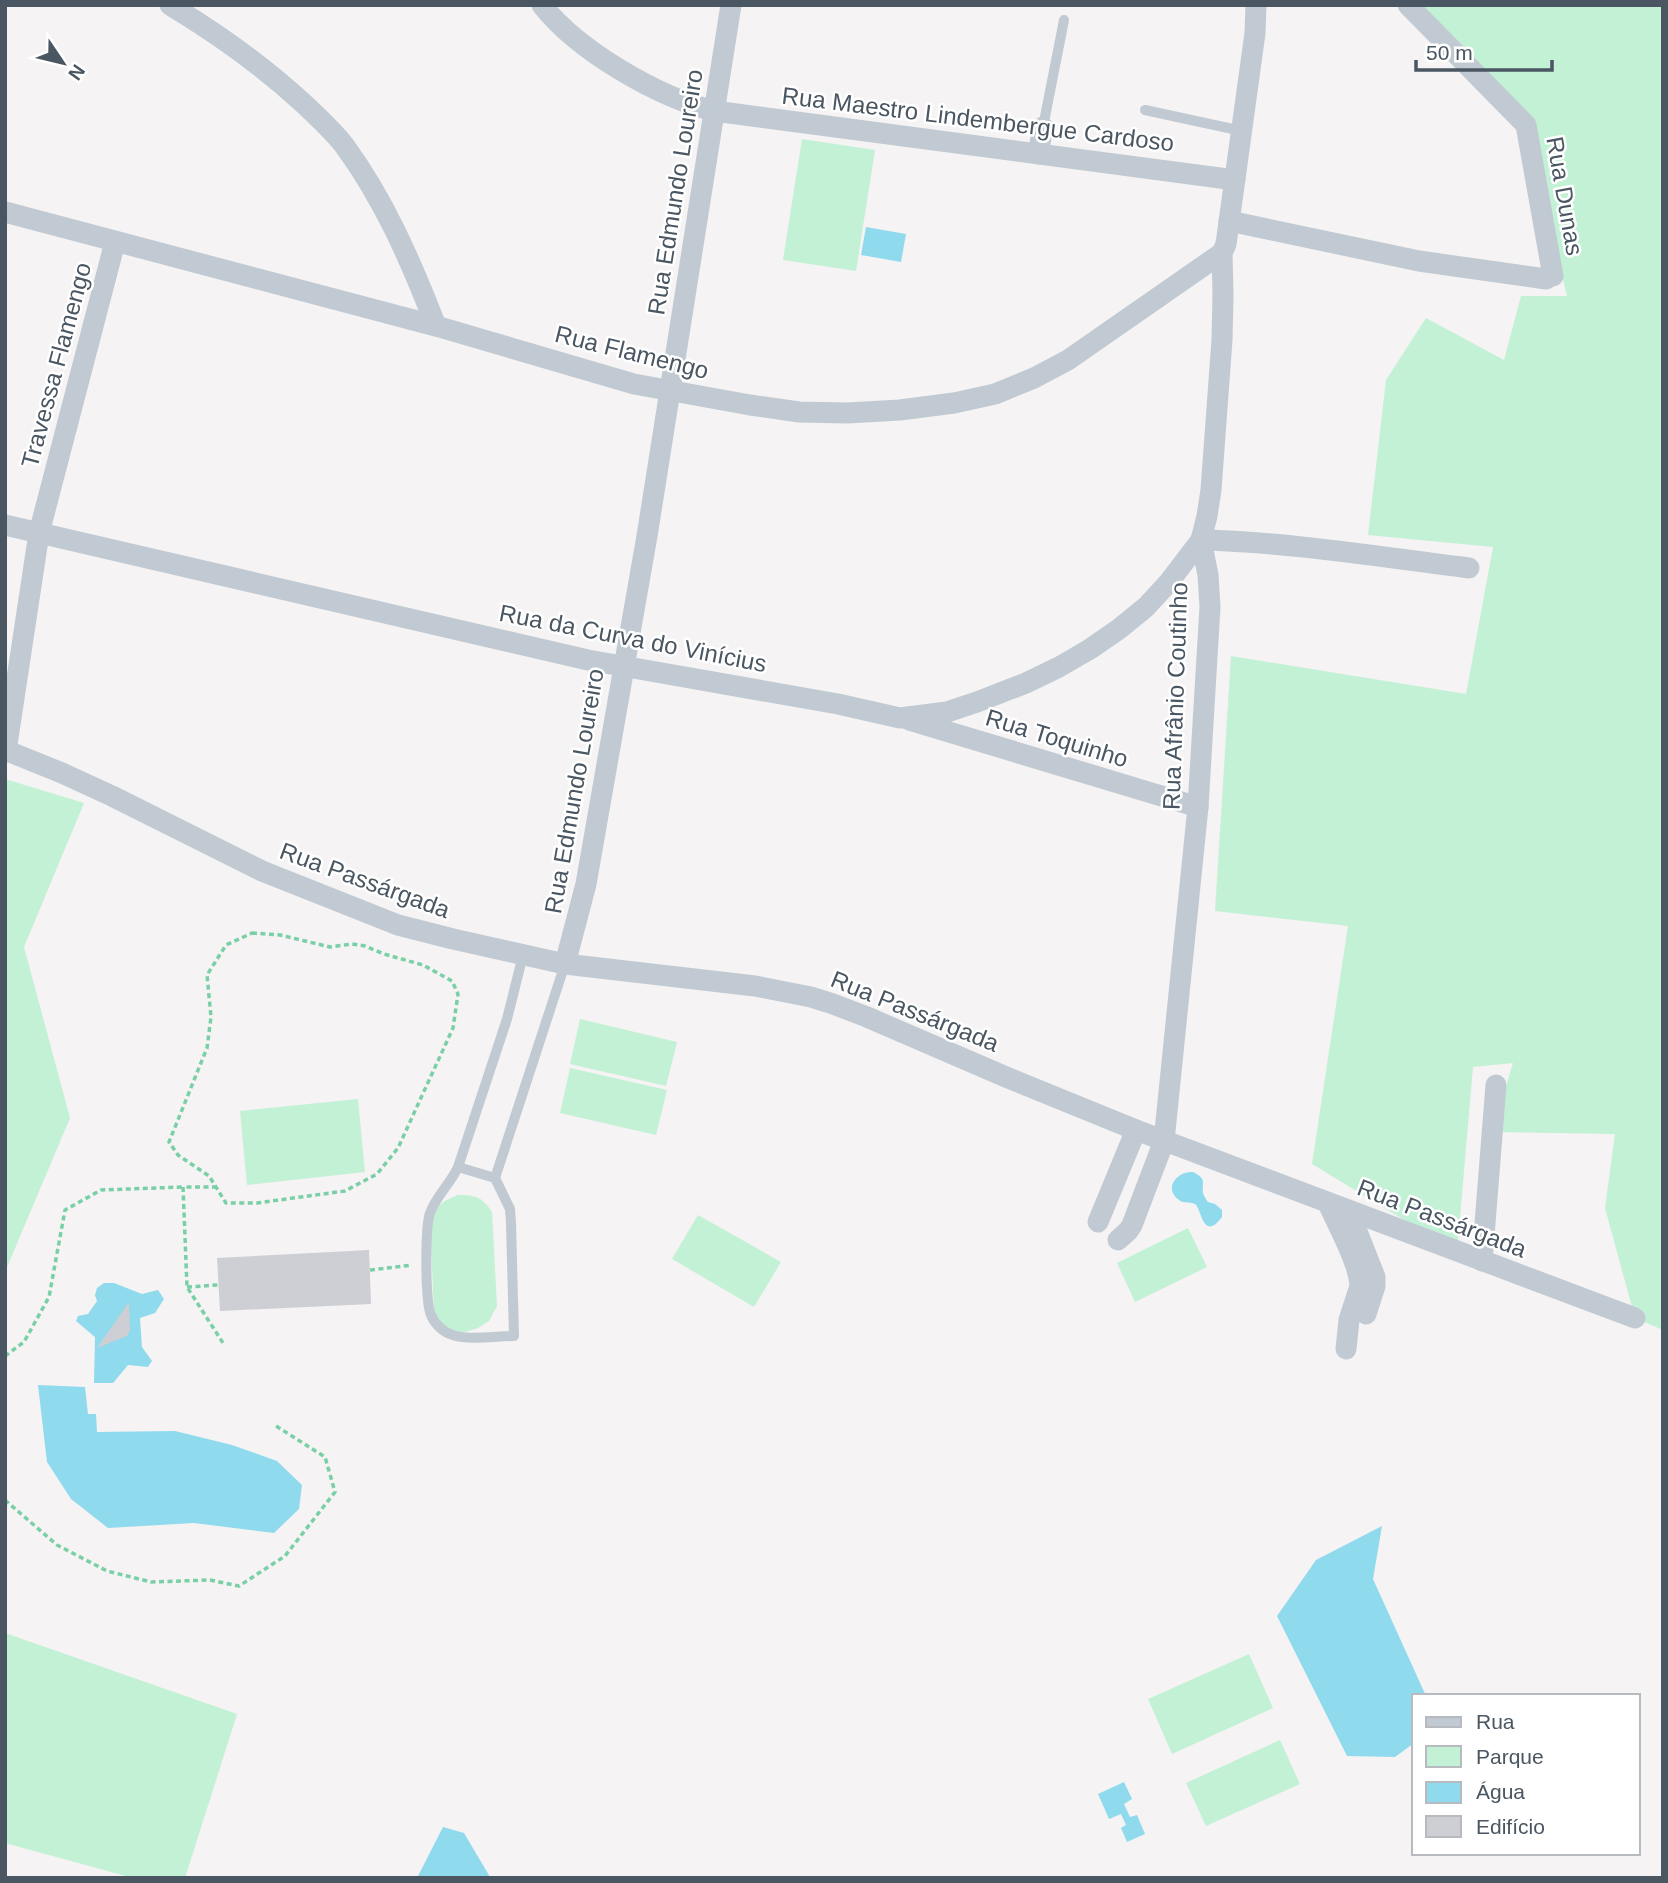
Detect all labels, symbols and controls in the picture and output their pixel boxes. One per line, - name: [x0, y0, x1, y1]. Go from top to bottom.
- north arrow: [28, 28, 98, 98]
- scale bar: [1416, 28, 1552, 72]
- text: 50 m: [1426, 41, 1473, 64]
- text: N: [64, 61, 89, 84]
- street label: Rua Edmundo Loureiro: [642, 67, 708, 317]
- street label: Rua Maestro Lindembergue Cardoso: [780, 82, 1176, 156]
- street label: Rua Dunas: [1541, 135, 1589, 257]
- street label: Travessa Flamengo: [16, 260, 96, 470]
- street label: Rua Flamengo: [552, 320, 712, 384]
- street label: Rua Afrânio Coutinho: [1158, 582, 1192, 810]
- street label: Rua da Curva do Vinícius: [497, 599, 769, 677]
- street label: Rua Edmundo Loureiro: [539, 666, 609, 916]
- street label: Rua Toquinho: [982, 704, 1132, 772]
- street label: Rua Passárgada: [276, 837, 454, 923]
- street label: Rua Passárgada: [827, 965, 1004, 1057]
- street label: Rua Passárgada: [1354, 1173, 1531, 1263]
- legend: [1412, 1694, 1640, 1855]
- text: Rua: [1476, 1710, 1515, 1733]
- text: Parque: [1476, 1745, 1544, 1768]
- text: Água: [1476, 1780, 1525, 1803]
- text: Edifício: [1476, 1815, 1545, 1838]

